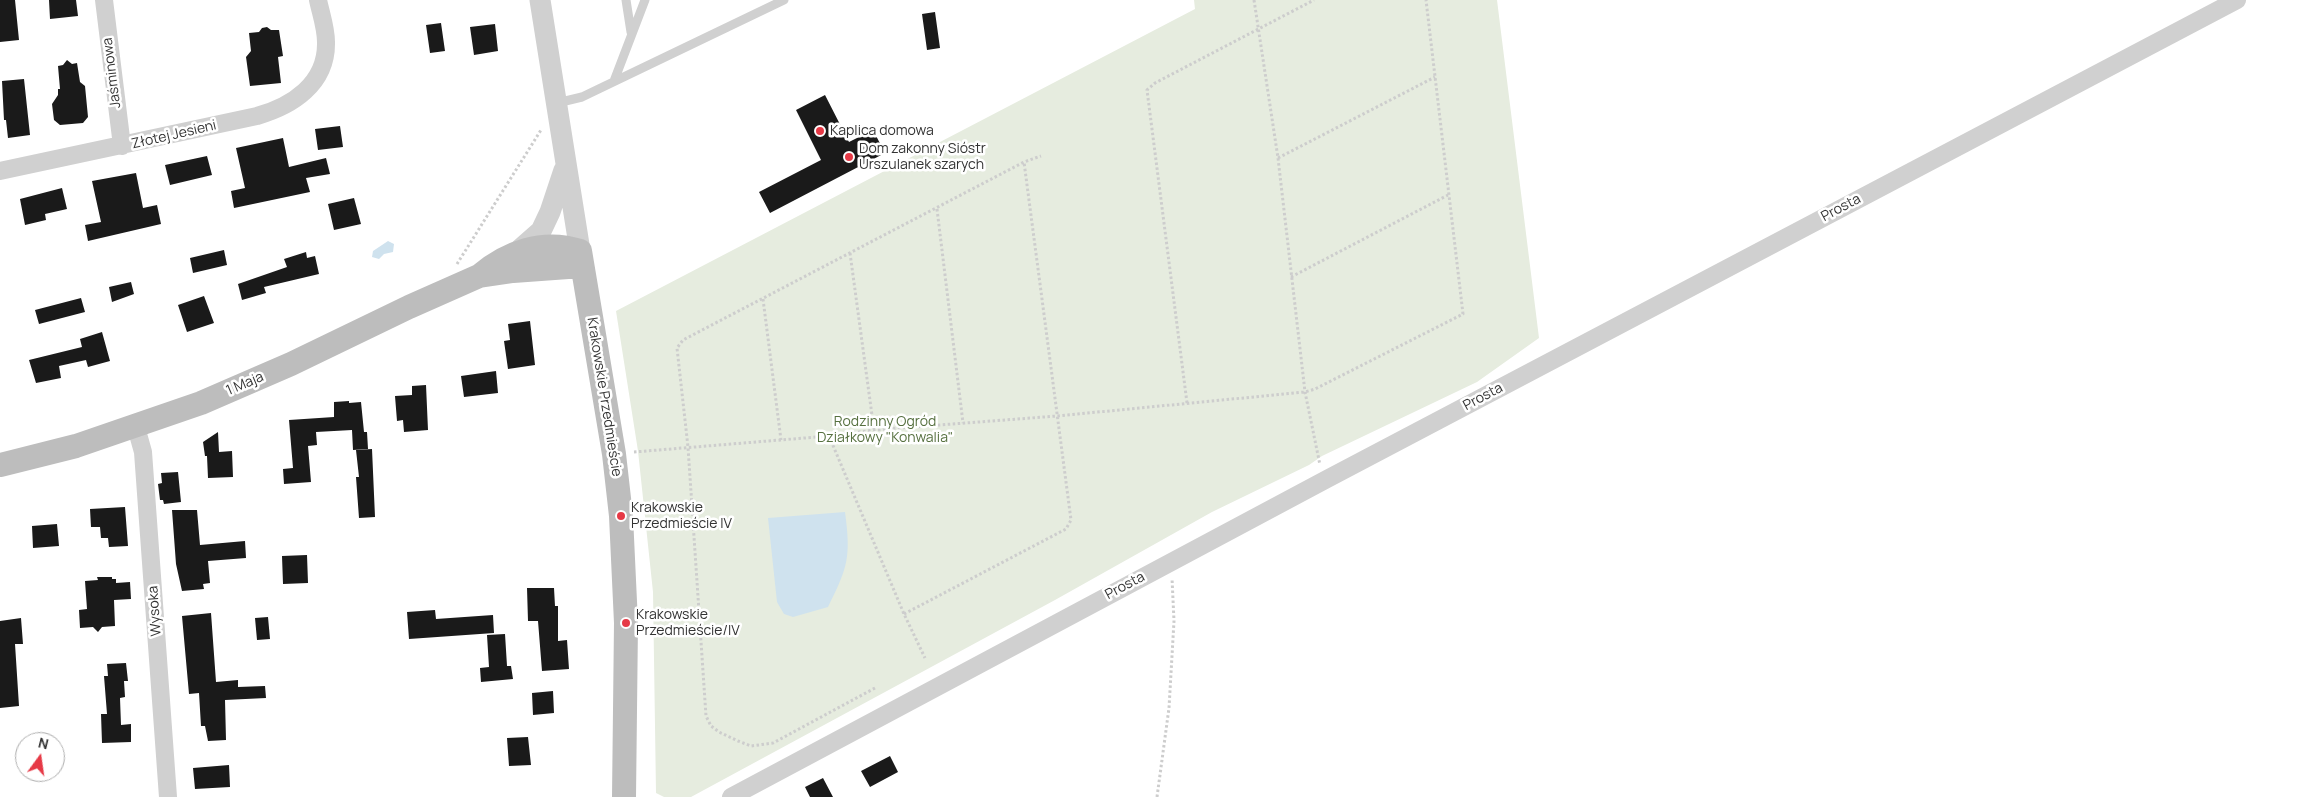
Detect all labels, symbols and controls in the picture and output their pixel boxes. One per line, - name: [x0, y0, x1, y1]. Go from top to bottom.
- street label: Jaśminowa: [99, 37, 125, 109]
- street label: Złotej Jesieni: [130, 117, 218, 153]
- place label: Kaplica domowa: [830, 123, 934, 139]
- marker: Kaplica domowa: [814, 125, 826, 137]
- place label: Dom zakonny Sióstr Urszulanek szarych: [859, 141, 986, 174]
- marker: Dom zakonny Sióstr Urszulanek szarych: [843, 151, 855, 163]
- street label: Prosta: [1818, 191, 1864, 225]
- street label: Krakowskie Przedmieście: [583, 316, 625, 478]
- street label: 1 Maja: [224, 369, 266, 399]
- street label: Prosta: [1460, 380, 1506, 414]
- park label: Rodzinny Ogród Działkowy "Konwalia": [817, 414, 953, 447]
- place label: Krakowskie Przedmieście IV: [631, 500, 732, 532]
- marker: Krakowskie Przedmieście IV: [615, 510, 627, 522]
- street label: Prosta: [1102, 569, 1148, 603]
- street label: Wysoka: [145, 585, 165, 637]
- place label: Krakowskie Przedmieście/IV: [636, 607, 740, 640]
- marker: Krakowskie Przedmieście/IV: [620, 617, 632, 629]
- north arrow: [15, 732, 65, 782]
- text: N: [36, 732, 51, 753]

